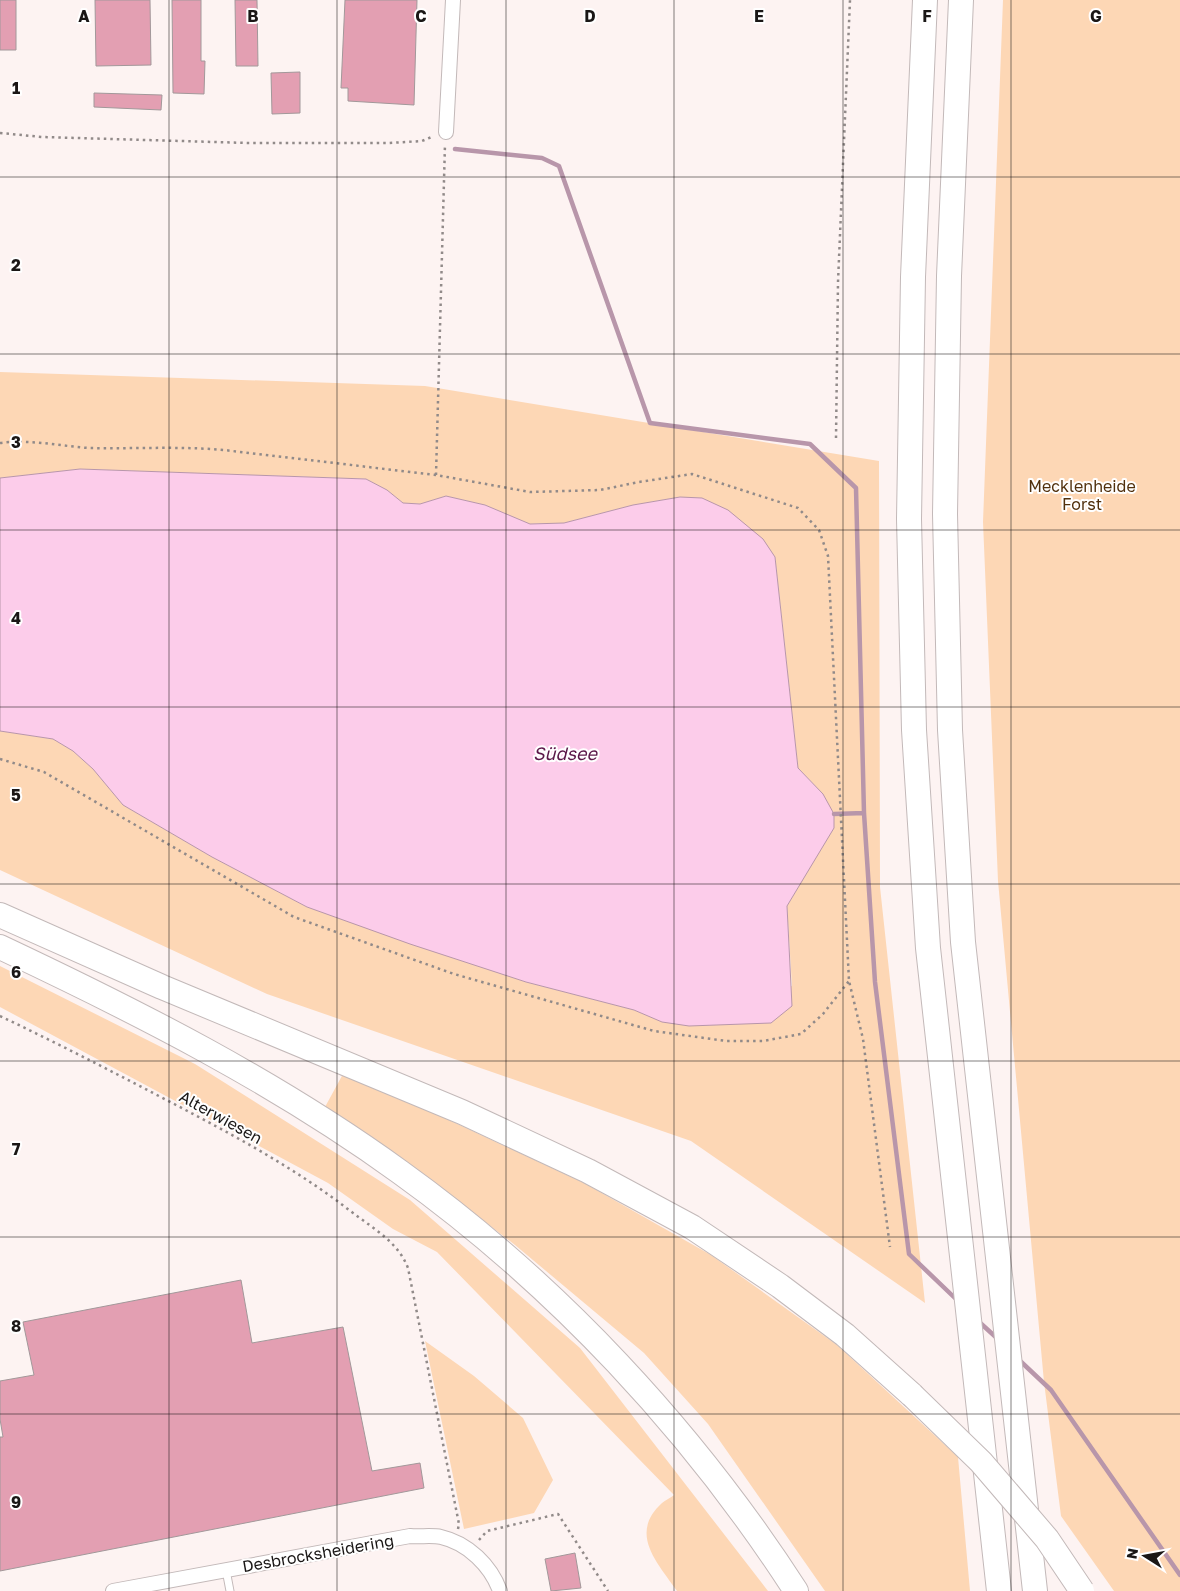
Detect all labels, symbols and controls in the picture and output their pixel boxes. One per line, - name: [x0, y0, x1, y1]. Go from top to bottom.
- text: A: [78, 6, 90, 26]
- text: B: [247, 6, 259, 26]
- text: C: [415, 6, 427, 26]
- text: D: [584, 6, 596, 26]
- text: E: [754, 6, 764, 26]
- text: F: [922, 6, 932, 26]
- text: G: [1090, 6, 1102, 26]
- text: 1: [12, 78, 20, 98]
- text: 2: [11, 255, 21, 275]
- text: 3: [11, 432, 21, 452]
- park label: Mecklenheide Forst: [1028, 476, 1136, 514]
- text: 4: [11, 608, 21, 628]
- water label: Südsee: [533, 742, 599, 764]
- text: 5: [11, 785, 21, 805]
- text: 6: [11, 962, 21, 982]
- street label: Alterwiesen: [176, 1086, 266, 1148]
- text: 7: [12, 1139, 21, 1159]
- text: 8: [11, 1316, 21, 1336]
- text: 9: [11, 1492, 21, 1512]
- street label: Desbrocksheidering: [241, 1530, 395, 1576]
- north arrow: [1120, 1531, 1170, 1581]
- text: N: [1122, 1547, 1141, 1560]

